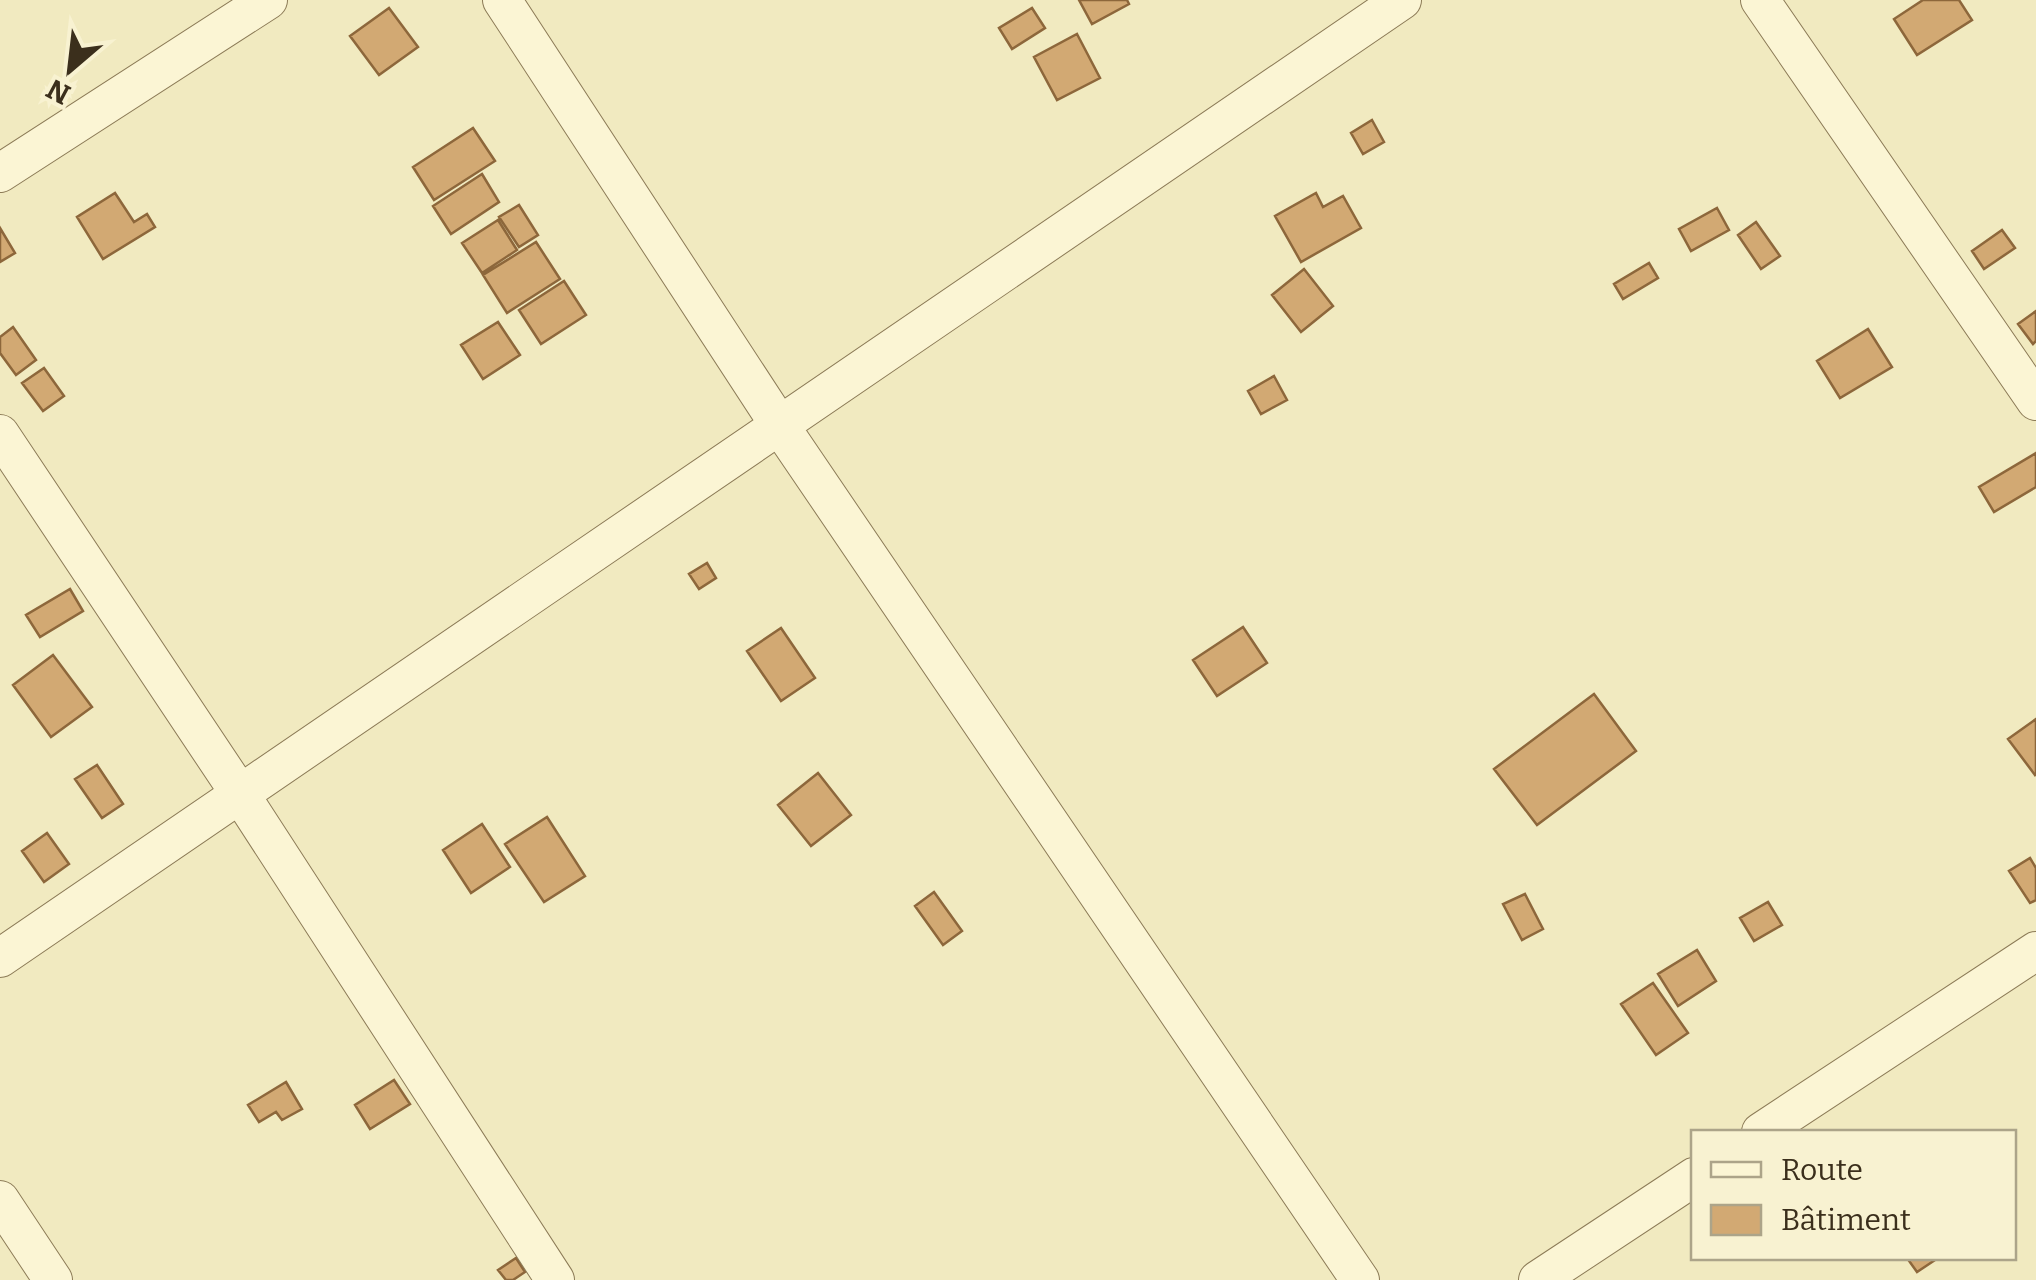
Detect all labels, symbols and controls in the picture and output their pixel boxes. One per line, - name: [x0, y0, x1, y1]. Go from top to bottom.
- north arrow: [20, 20, 120, 120]
- text: N: [41, 72, 76, 111]
- legend: [1691, 1130, 2016, 1260]
- text: Route: [1781, 1152, 1863, 1188]
- text: Bâtiment: [1781, 1202, 1911, 1238]

